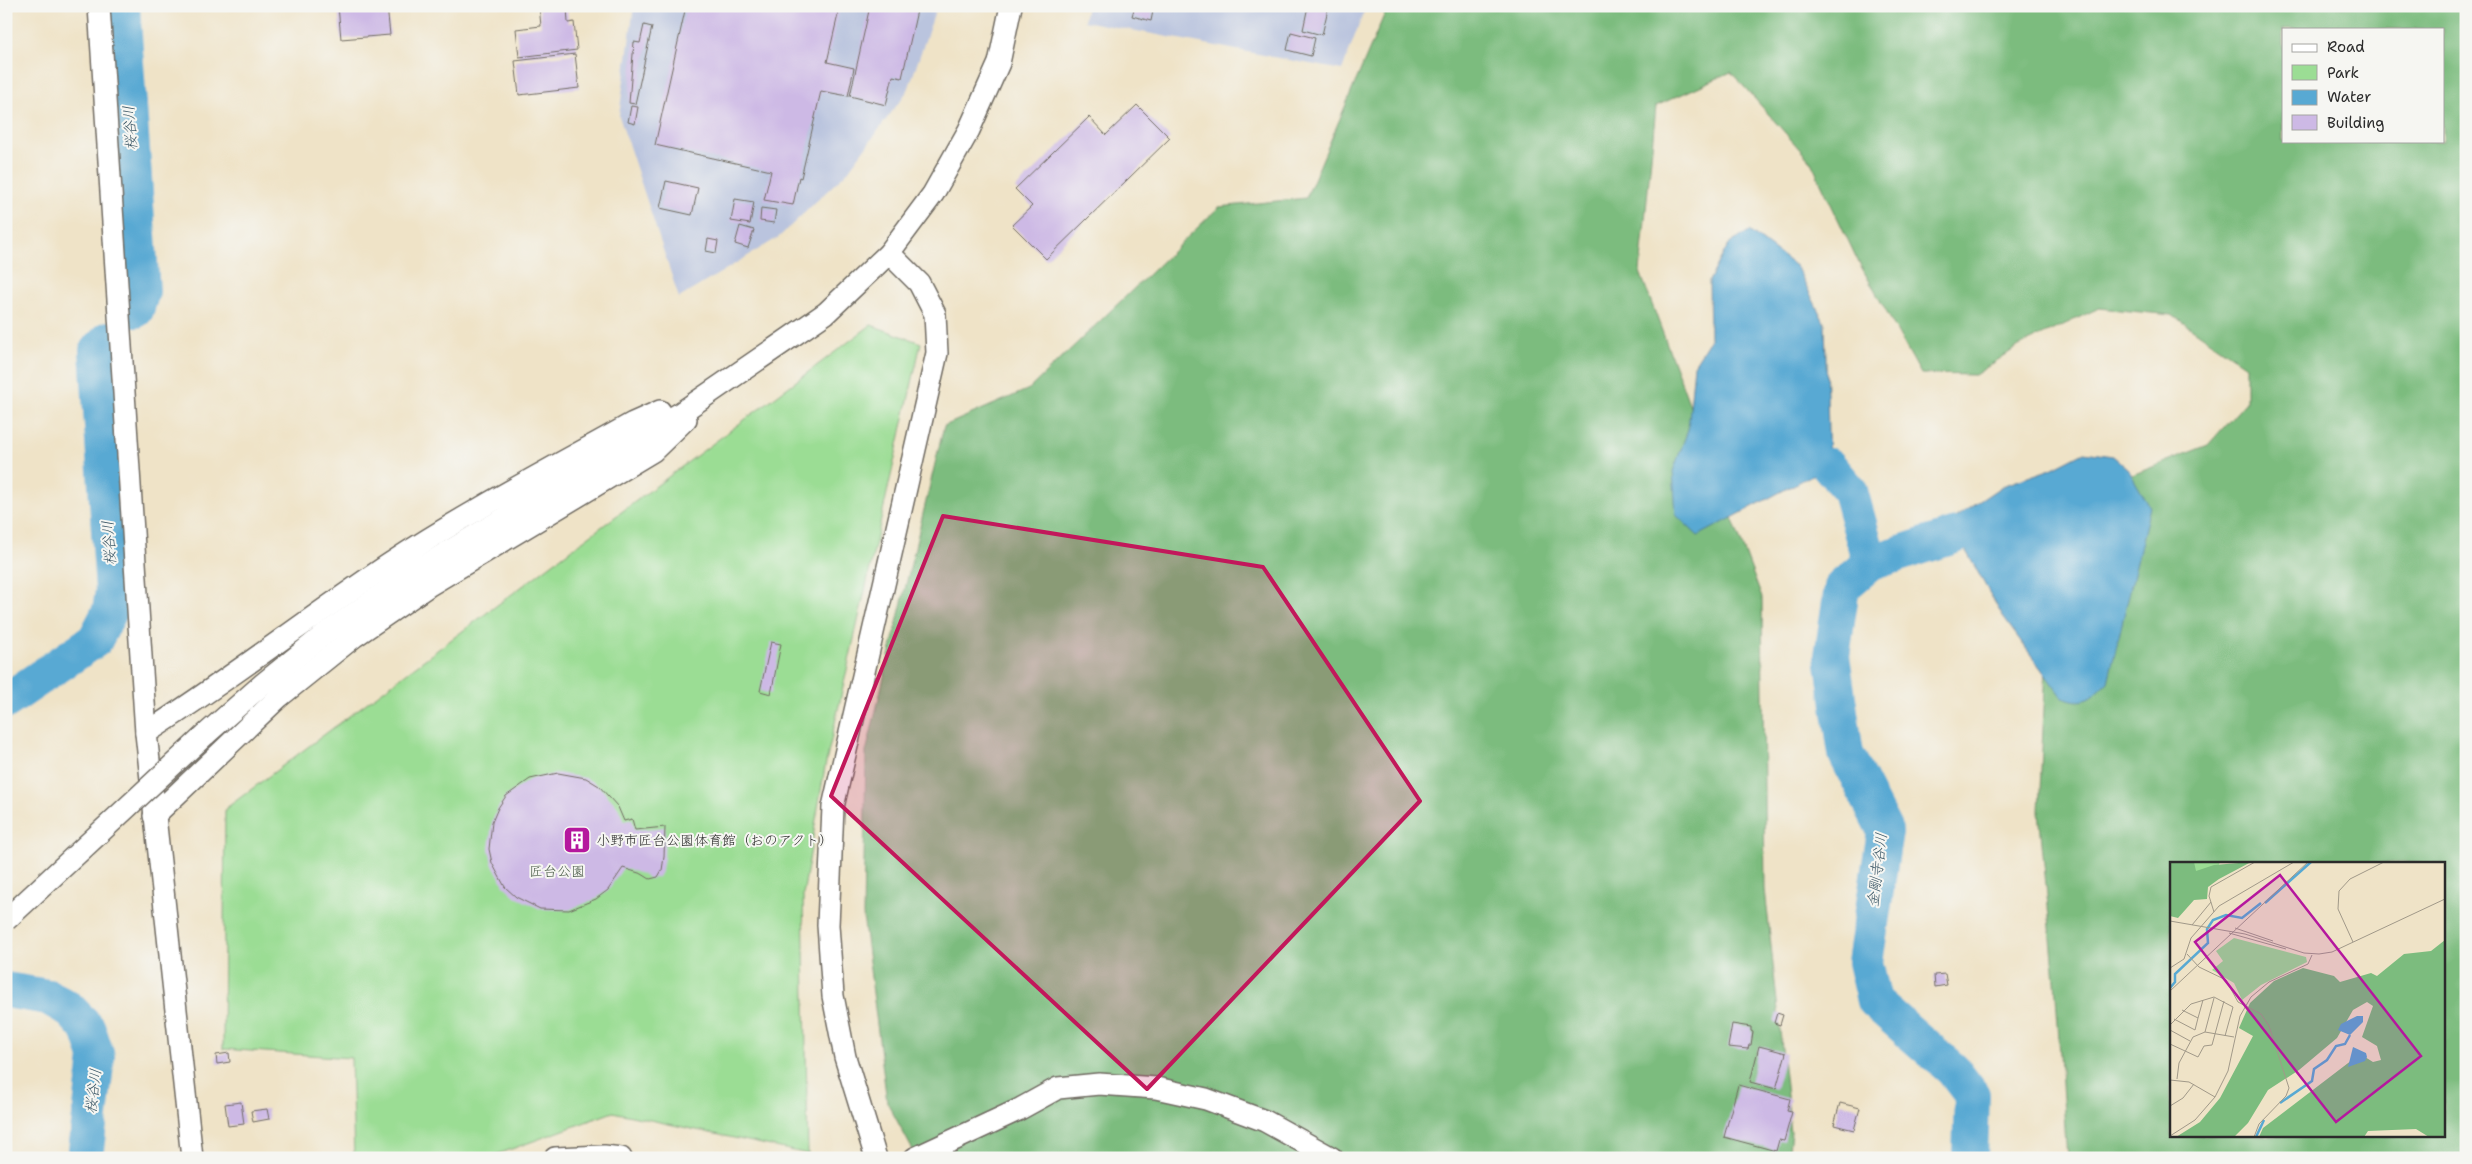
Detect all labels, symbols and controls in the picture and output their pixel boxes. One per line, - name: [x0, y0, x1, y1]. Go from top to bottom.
- legend: [2282, 28, 2444, 142]
- text: Road: [2327, 37, 2365, 57]
- text: Park: [2327, 63, 2359, 83]
- text: Water: [2327, 87, 2371, 107]
- water label: 桜谷川: [118, 105, 142, 151]
- text: Building: [2327, 113, 2384, 133]
- water label: 桜谷川: [97, 520, 121, 566]
- building icon: 小野市匠台公園体育館（おのアクト）: [562, 825, 592, 855]
- place label: 小野市匠台公園体育館（おのアクト）: [596, 831, 833, 849]
- water label: 金剛寺谷川: [1863, 832, 1891, 908]
- park label: 匠台公園: [529, 862, 585, 880]
- inset map: [2170, 862, 2444, 1136]
- water label: 桜谷川: [80, 1067, 106, 1115]

